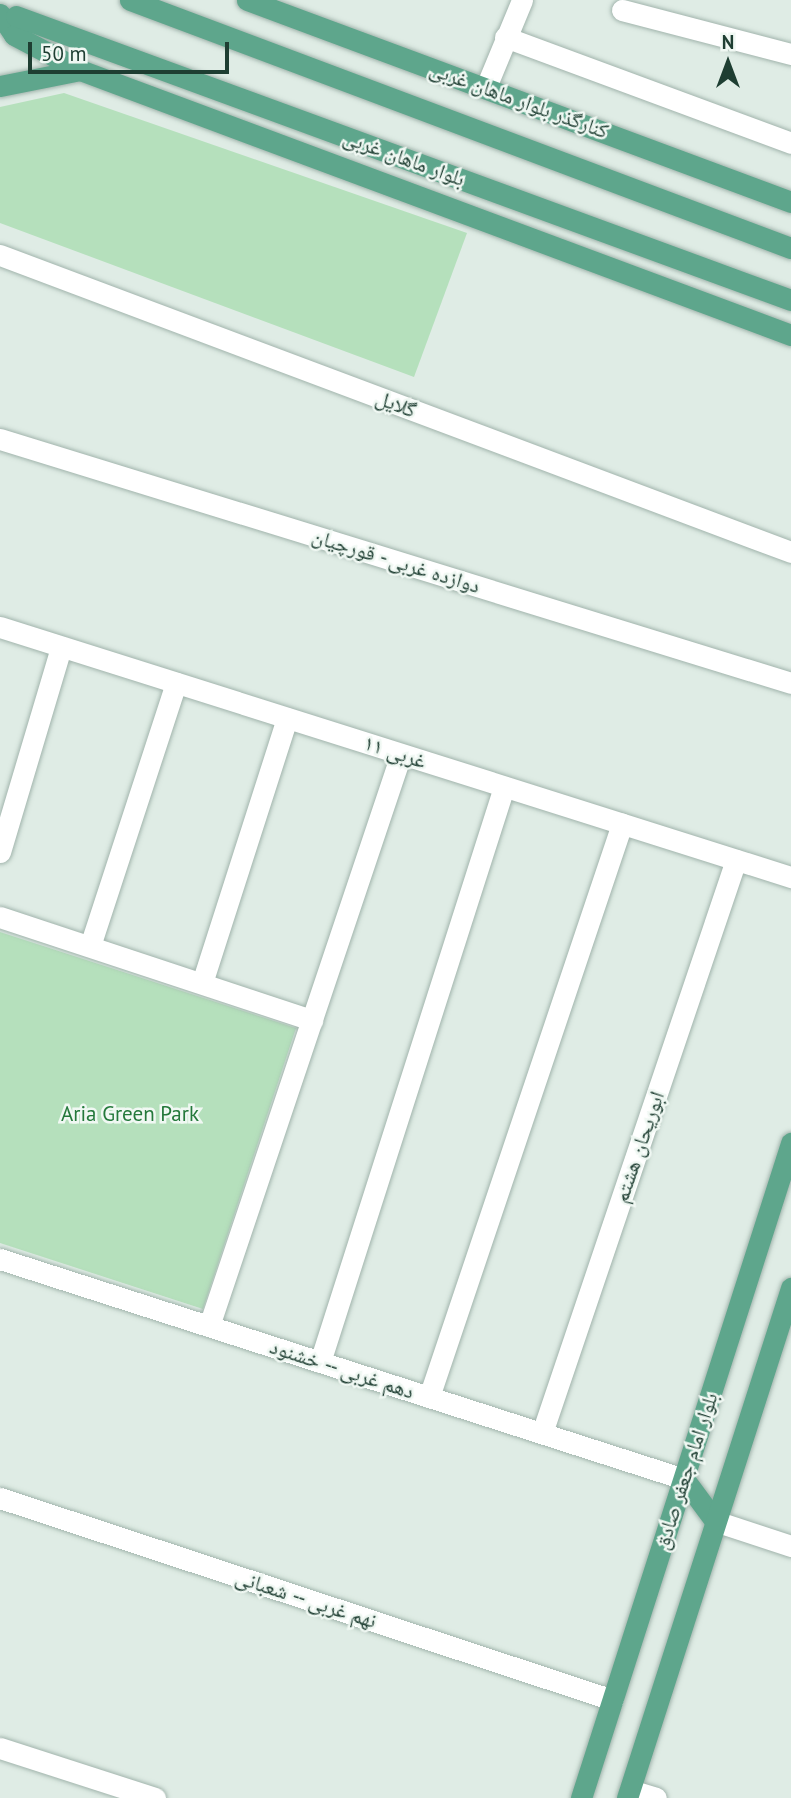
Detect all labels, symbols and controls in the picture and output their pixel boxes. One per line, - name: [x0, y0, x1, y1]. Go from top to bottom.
- scale bar: [32, 28, 233, 72]
- north arrow: [693, 28, 763, 98]
- text: N: [722, 30, 734, 54]
- text: 50 m: [41, 40, 87, 67]
- street label: کنارگذر بلوار ماهان غربی: [426, 56, 612, 144]
- street label: بلوار ماهان غربی: [340, 124, 468, 192]
- street label: گلایل: [372, 385, 420, 423]
- street label: دوازده غربی - قورچیان: [307, 523, 485, 599]
- street label: ۱۱ غربی: [361, 730, 429, 774]
- street label: ابوریحان هشتم: [608, 1088, 670, 1206]
- park label: Aria Green Park: [61, 1101, 199, 1127]
- street label: دهم غربی -- خشنود: [265, 1333, 419, 1405]
- street label: بلوار امام جعفر صادق: [649, 1389, 723, 1553]
- street label: نهم غربی -- شعبانی: [231, 1564, 381, 1634]

